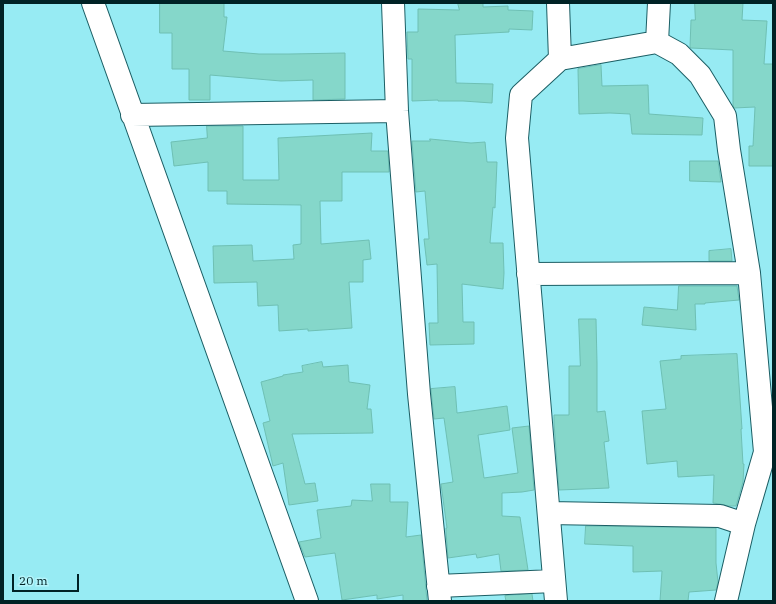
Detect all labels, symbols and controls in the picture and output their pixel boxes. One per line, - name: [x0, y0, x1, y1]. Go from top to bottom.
- scale bar: [14, 566, 81, 592]
- text: 20 m: [19, 573, 48, 588]

